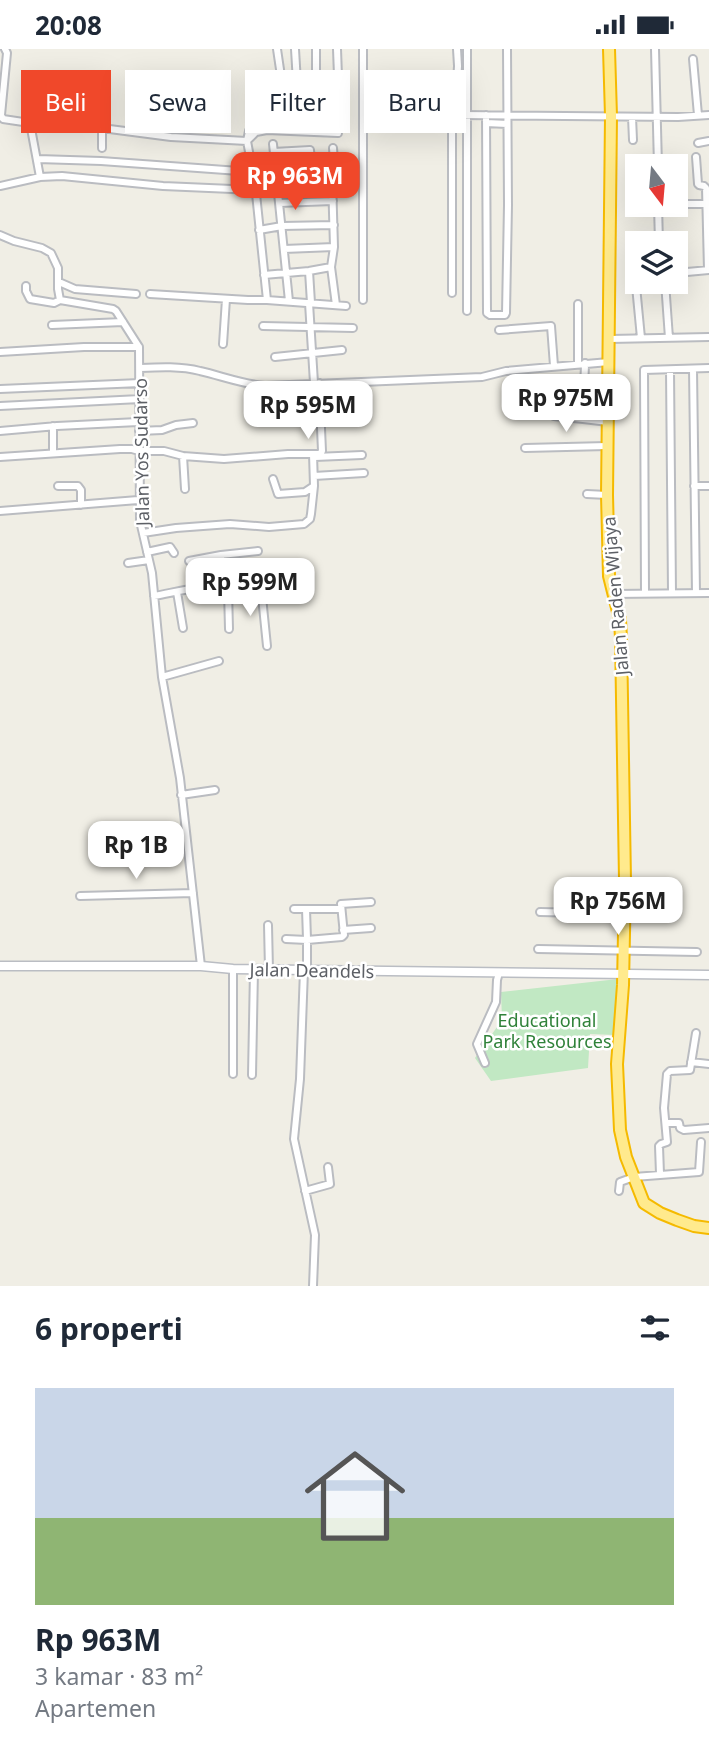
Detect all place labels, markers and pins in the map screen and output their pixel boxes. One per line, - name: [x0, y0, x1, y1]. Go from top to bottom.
- pin: Rp 963M: [230, 153, 360, 212]
- pin: Rp 975M: [501, 375, 631, 434]
- pin: Rp 595M: [243, 381, 373, 441]
- pin: Rp 599M: [185, 559, 315, 618]
- pin: Rp 1B: [87, 821, 185, 881]
- pin: Rp 756M: [553, 877, 683, 937]

